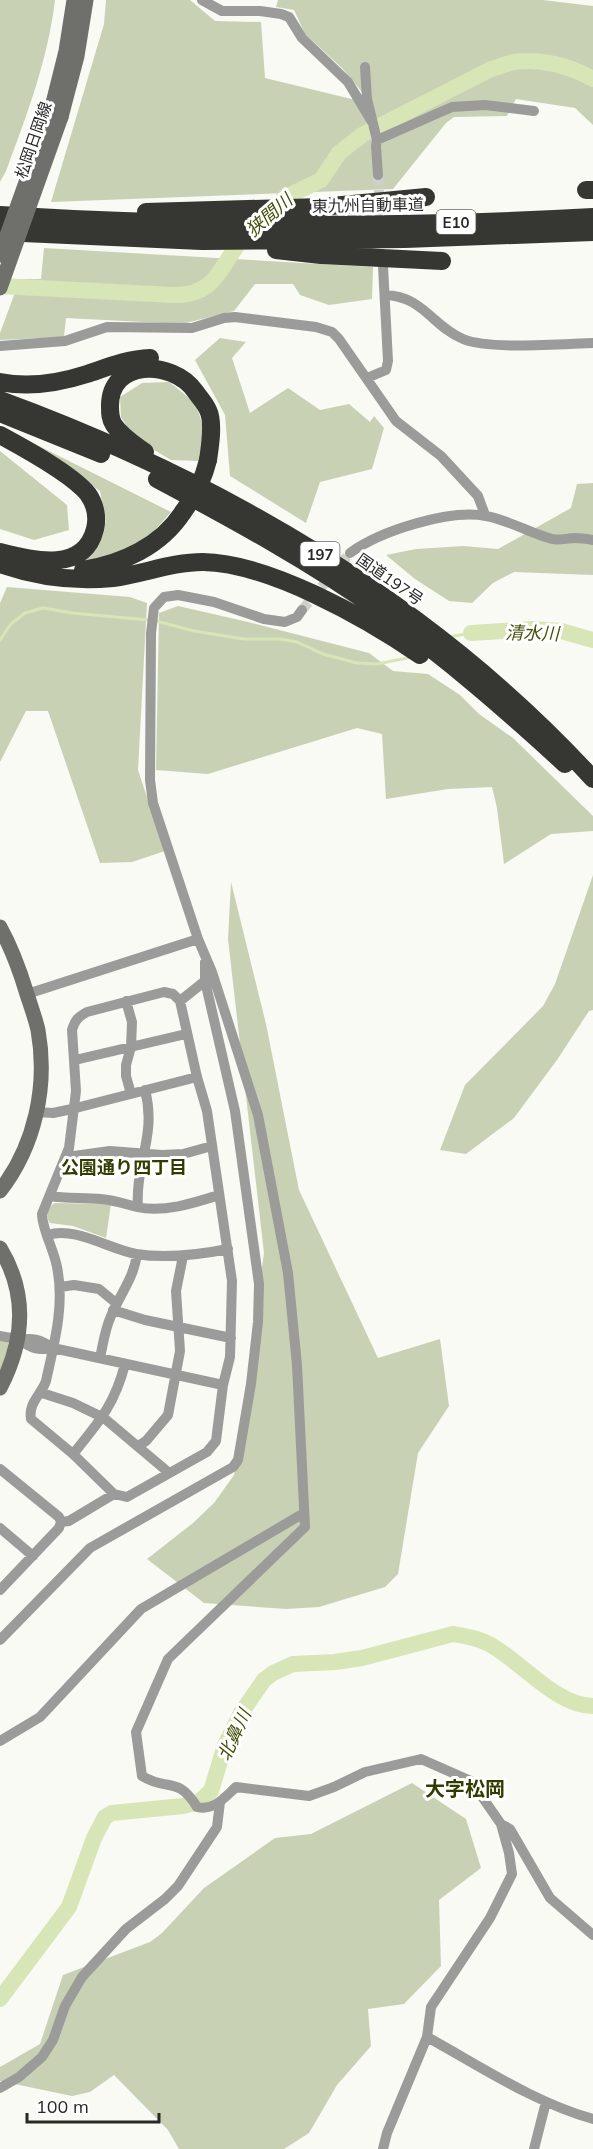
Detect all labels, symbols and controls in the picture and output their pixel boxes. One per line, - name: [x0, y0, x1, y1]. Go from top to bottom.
- street label: 松岡日岡線: [11, 99, 55, 181]
- water label: 狭間川: [241, 187, 298, 241]
- street label: 東九州自動車道: [312, 194, 424, 216]
- road number: E10: [436, 210, 476, 234]
- road number: 197: [300, 542, 340, 566]
- street label: 国道197号: [353, 549, 427, 609]
- water label: 清水川: [505, 621, 561, 645]
- district label: 公園通り四丁目: [61, 1156, 187, 1179]
- water label: 北鼻川: [212, 1704, 257, 1764]
- district label: 大字松岡: [425, 1776, 505, 1801]
- scale bar: [27, 2086, 159, 2124]
- text: 100 m: [36, 2095, 89, 2118]

